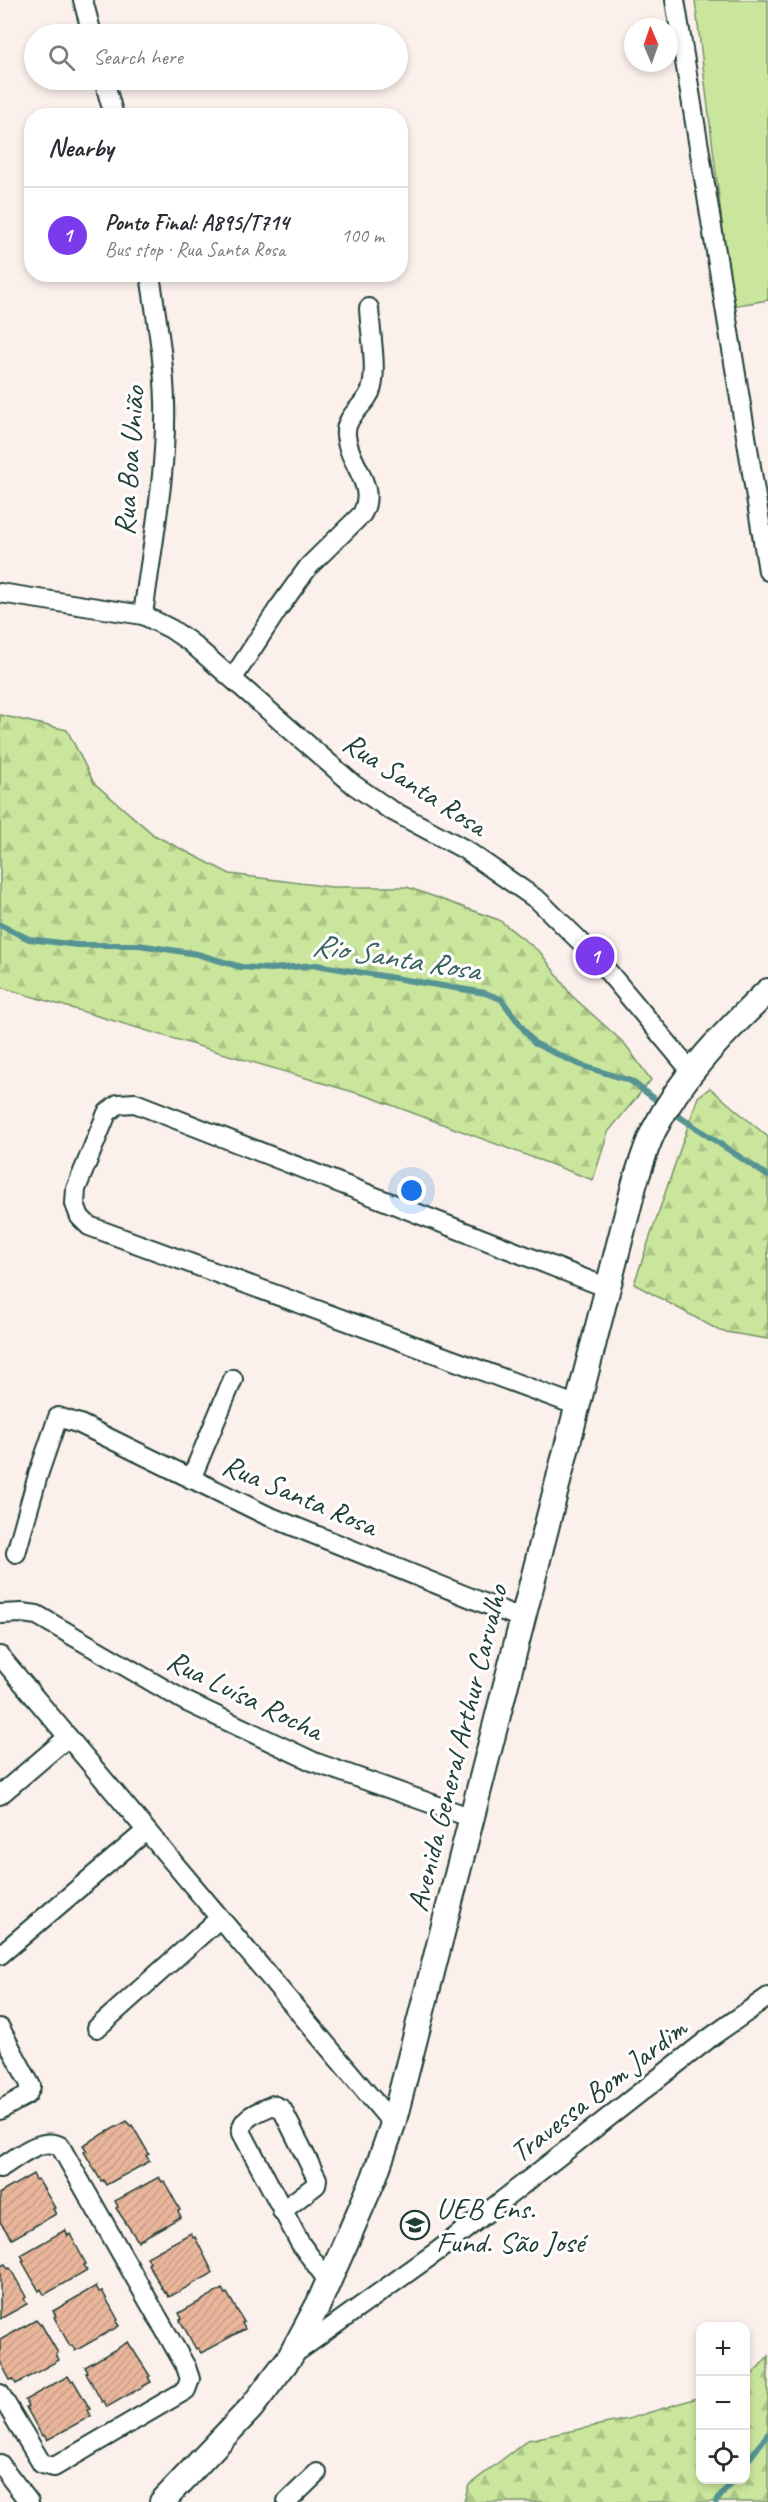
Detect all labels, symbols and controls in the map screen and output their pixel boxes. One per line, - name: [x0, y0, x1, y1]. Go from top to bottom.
- north arrow: [624, 18, 678, 72]
- search box: [24, 24, 408, 90]
- icon: search: [45, 41, 78, 74]
- text: Search here: [93, 43, 183, 71]
- text: Nearby: [48, 131, 113, 164]
- text: Ponto Final: A895/T714: [105, 209, 289, 237]
- text: 1: [63, 223, 72, 248]
- text: 100 m: [341, 223, 384, 248]
- text: Bus stop · Rua Santa Rosa: [105, 237, 285, 262]
- street label: Rua Boa União: [105, 384, 153, 537]
- street label: Rua Santa Rosa: [336, 723, 496, 846]
- water label: Rio Santa Rosa: [310, 924, 486, 991]
- pin: 1: [576, 934, 614, 978]
- your location: [397, 1176, 426, 1205]
- street label: Rua Santa Rosa: [217, 1445, 385, 1546]
- street label: Avenida General Arthur Carvalho: [398, 1580, 516, 1915]
- street label: Rua Luísa Rocha: [161, 1641, 331, 1750]
- street label: Travessa Bom Jardim: [502, 2008, 695, 2171]
- place label: UEB Ens. Fund. São José: [436, 2189, 588, 2261]
- school or university icon: UEB Ens. Fund. São José: [399, 2209, 431, 2241]
- map controls: [696, 2322, 750, 2484]
- button: +: [696, 2322, 750, 2376]
- button: −: [696, 2376, 750, 2430]
- button: locate: [696, 2430, 750, 2484]

